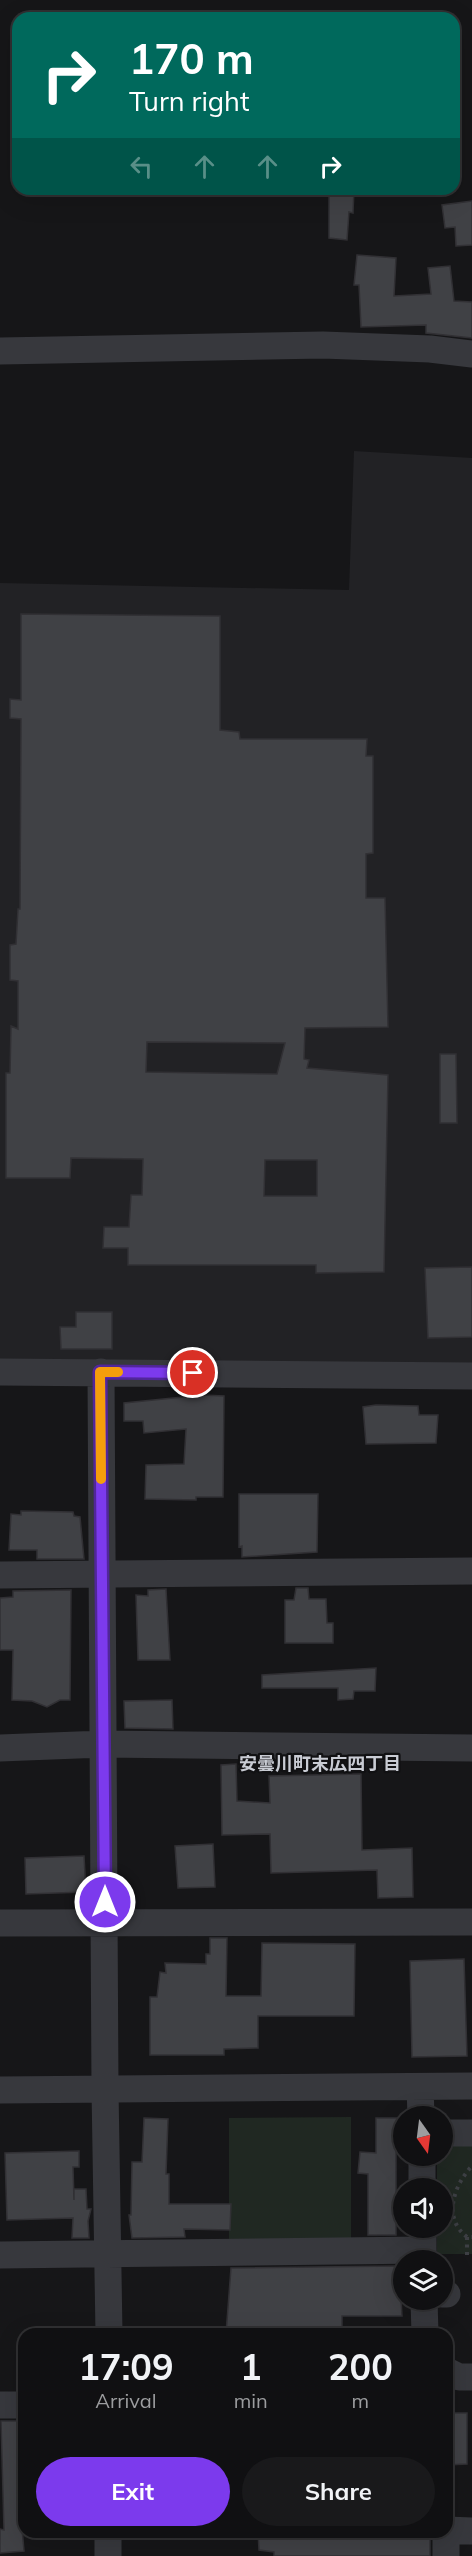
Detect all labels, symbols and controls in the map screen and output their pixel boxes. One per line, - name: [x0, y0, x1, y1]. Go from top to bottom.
- text: 170 m: [129, 32, 254, 85]
- icon: right: [30, 36, 108, 114]
- text: Turn right: [129, 84, 249, 118]
- icon: left: [125, 150, 158, 183]
- icon: ahead: [188, 150, 221, 183]
- icon: ahead: [251, 150, 284, 183]
- icon: right: [314, 150, 347, 183]
- pin: [167, 1347, 218, 1398]
- icon: arrive: [176, 1356, 209, 1389]
- district label: 安曇川町末広四丁目: [239, 1752, 401, 1775]
- position arrow: [73, 1870, 137, 1934]
- north arrow: [393, 2106, 453, 2166]
- map controls: [393, 2106, 453, 2310]
- button: sound: [393, 2178, 453, 2238]
- button: layers: [393, 2250, 453, 2310]
- text: 17:09: [78, 2344, 174, 2389]
- text: 1: [240, 2344, 262, 2389]
- text: 200: [328, 2344, 393, 2389]
- text: Arrival: [95, 2388, 156, 2413]
- text: min: [234, 2388, 268, 2413]
- text: m: [352, 2388, 369, 2413]
- button: Exit: [36, 2457, 230, 2526]
- button: Share: [242, 2457, 435, 2526]

